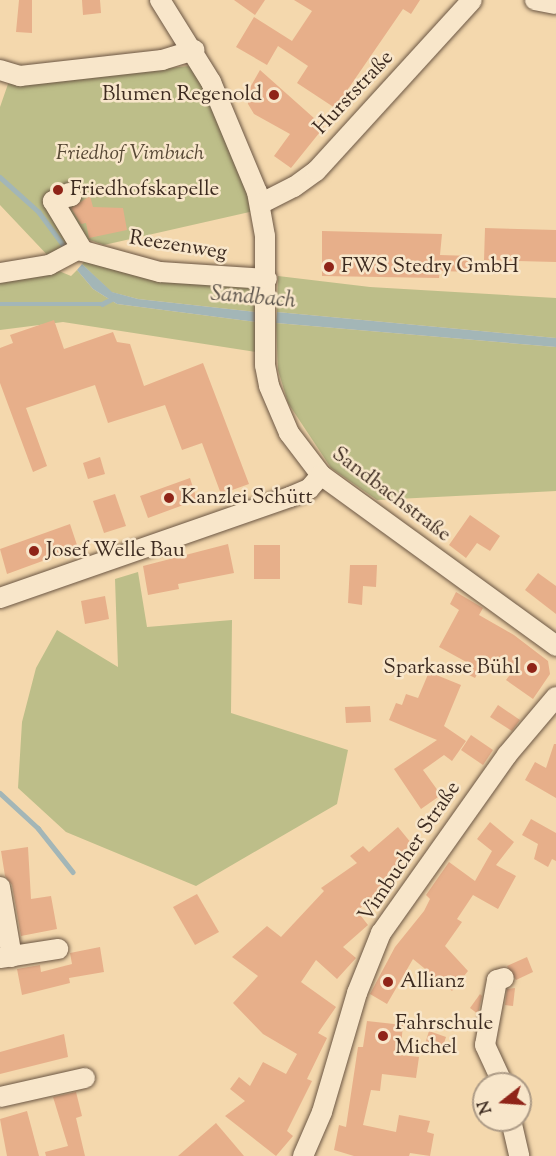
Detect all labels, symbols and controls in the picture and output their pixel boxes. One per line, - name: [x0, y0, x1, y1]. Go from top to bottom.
- street label: Hurststraße: [309, 46, 399, 140]
- place label: Blumen Regenold: [102, 82, 262, 108]
- marker: Blumen Regenold: [267, 88, 281, 102]
- park label: Friedhof Vimbuch: [56, 141, 204, 167]
- place label: Friedhofskapelle: [70, 177, 219, 203]
- marker: Friedhofskapelle: [51, 183, 65, 197]
- street label: Reezenweg: [127, 226, 229, 266]
- place label: FWS Stedry GmbH: [341, 254, 519, 280]
- marker: FWS Stedry GmbH: [322, 260, 336, 274]
- water label: Sandbach: [209, 282, 297, 316]
- street label: Sandbachstraße: [326, 442, 456, 548]
- place label: Kanzlei Schütt: [181, 485, 313, 511]
- marker: Kanzlei Schütt: [162, 491, 176, 505]
- place label: Josef Welle Bau: [46, 538, 185, 564]
- marker: Josef Welle Bau: [27, 544, 41, 558]
- place label: Sparkasse Bühl: [383, 655, 520, 681]
- marker: Sparkasse Bühl: [525, 661, 539, 675]
- street label: Vimbucher Straße: [354, 777, 466, 927]
- place label: Allianz: [400, 969, 465, 995]
- marker: Allianz: [381, 975, 395, 989]
- place label: Fahrschule Michel: [395, 1011, 493, 1061]
- marker: Fahrschule Michel: [376, 1029, 390, 1043]
- north arrow: [472, 1072, 532, 1132]
- text: N: [473, 1097, 499, 1116]

